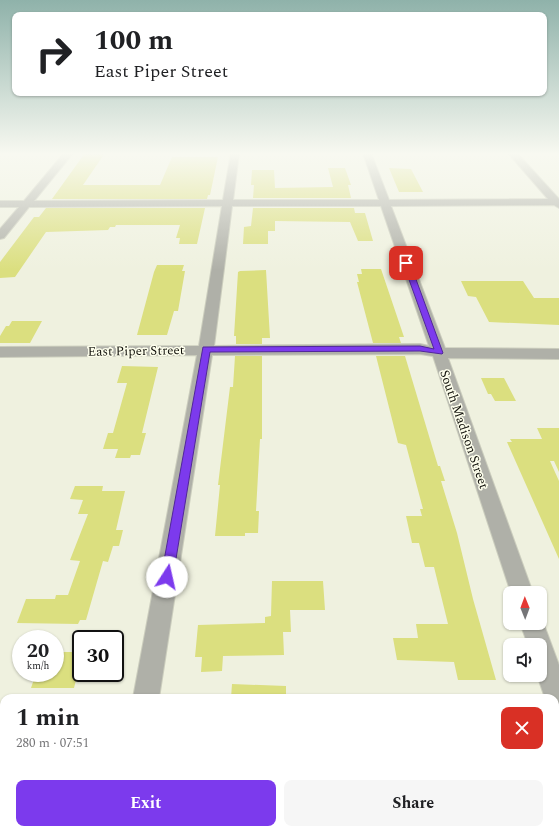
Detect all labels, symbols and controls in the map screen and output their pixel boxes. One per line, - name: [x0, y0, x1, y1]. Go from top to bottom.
- text: 100 m: [94, 19, 173, 62]
- icon: right: [28, 28, 80, 80]
- text: East Piper Street: [94, 58, 228, 85]
- pin: [389, 246, 423, 280]
- icon: arrive: [395, 252, 417, 274]
- street label: East Piper Street: [87, 340, 185, 362]
- street label: South Madison Street: [434, 367, 494, 492]
- position arrow: [146, 556, 188, 598]
- north arrow: [503, 586, 547, 630]
- map controls: [503, 586, 547, 682]
- speed limit sign: 30: [72, 630, 124, 682]
- text: 20: [27, 636, 49, 666]
- button: sound: [503, 638, 547, 682]
- text: km/h: [27, 658, 49, 674]
- text: 1 min: [16, 700, 80, 736]
- button: close: [501, 707, 543, 749]
- text: 280 m · 07:51: [16, 733, 89, 753]
- button: Exit: [16, 780, 276, 826]
- button: Share: [284, 780, 543, 826]

